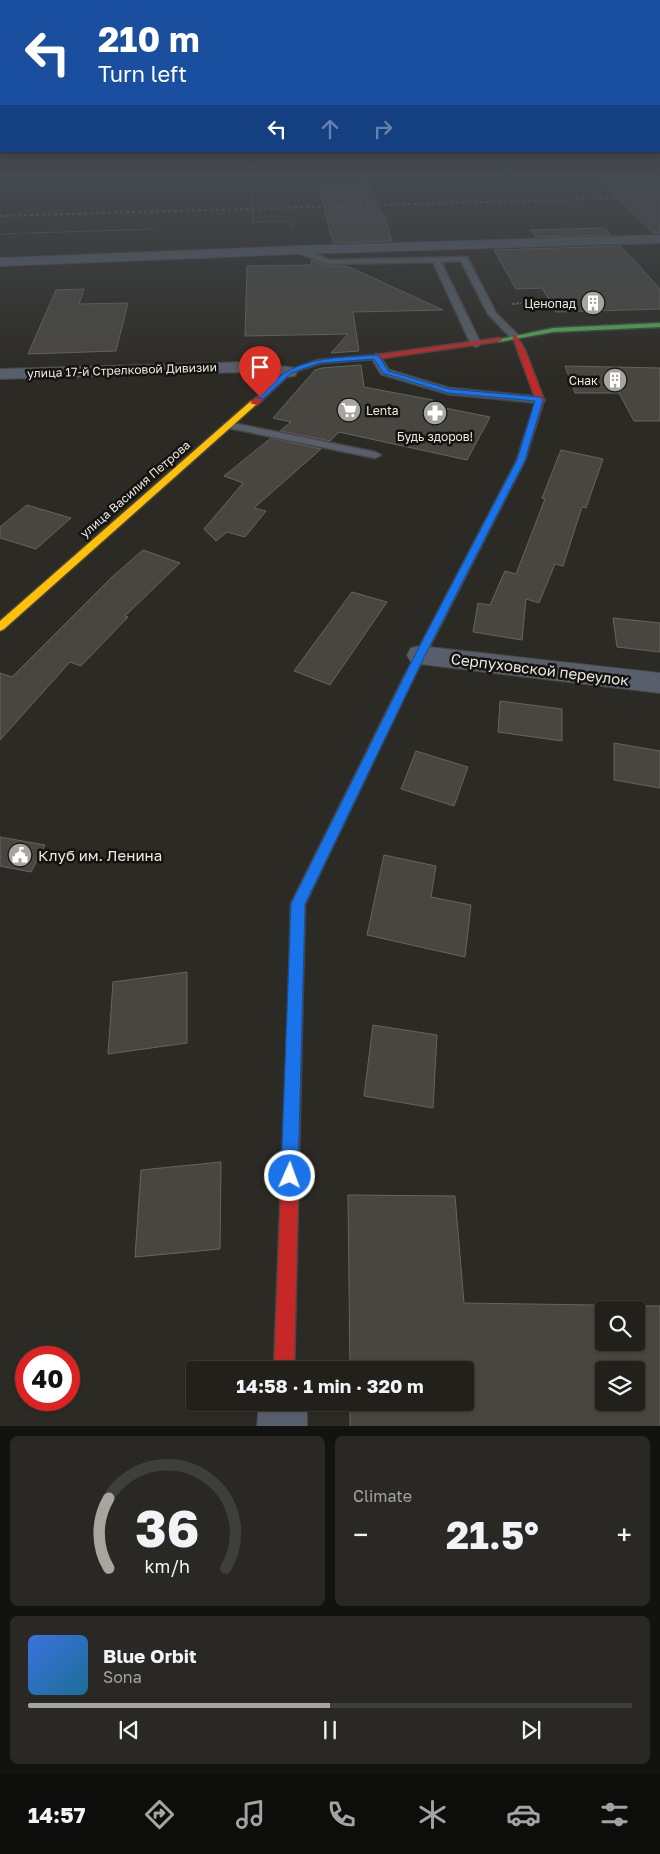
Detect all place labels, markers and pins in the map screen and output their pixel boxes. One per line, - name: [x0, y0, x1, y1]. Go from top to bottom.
- building icon: Ценопад: [580, 290, 606, 316]
- place label: Ценопад: [524, 296, 576, 311]
- pin: [239, 346, 281, 397]
- building icon: Снак: [602, 367, 628, 393]
- place label: Снак: [569, 373, 598, 388]
- supermarket icon: Lenta: [336, 397, 362, 423]
- pharmacy icon: Будь здоров!: [422, 400, 448, 426]
- place label: Lenta: [366, 403, 399, 418]
- place label: Будь здоров!: [397, 429, 473, 444]
- public building icon: Клуб им. Ленина: [7, 842, 33, 868]
- place label: Клуб им. Ленина: [38, 846, 162, 864]

